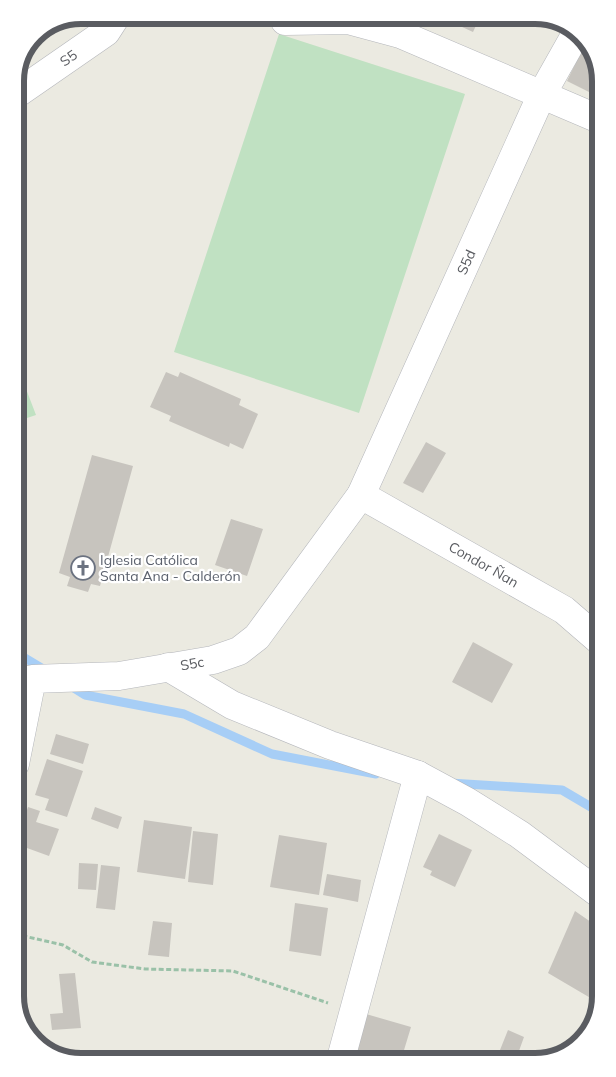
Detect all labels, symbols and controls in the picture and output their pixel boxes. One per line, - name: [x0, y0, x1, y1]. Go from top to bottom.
- street label: S5: [56, 46, 81, 70]
- street label: S5d: [453, 247, 480, 277]
- street label: Condor Ñan: [446, 538, 522, 591]
- place label: Iglesia Católica Santa Ana - Calderón: [100, 551, 241, 585]
- church icon: Iglesia Católica Santa Ana - Calderón: [70, 555, 96, 581]
- street label: S5c: [179, 653, 206, 674]

